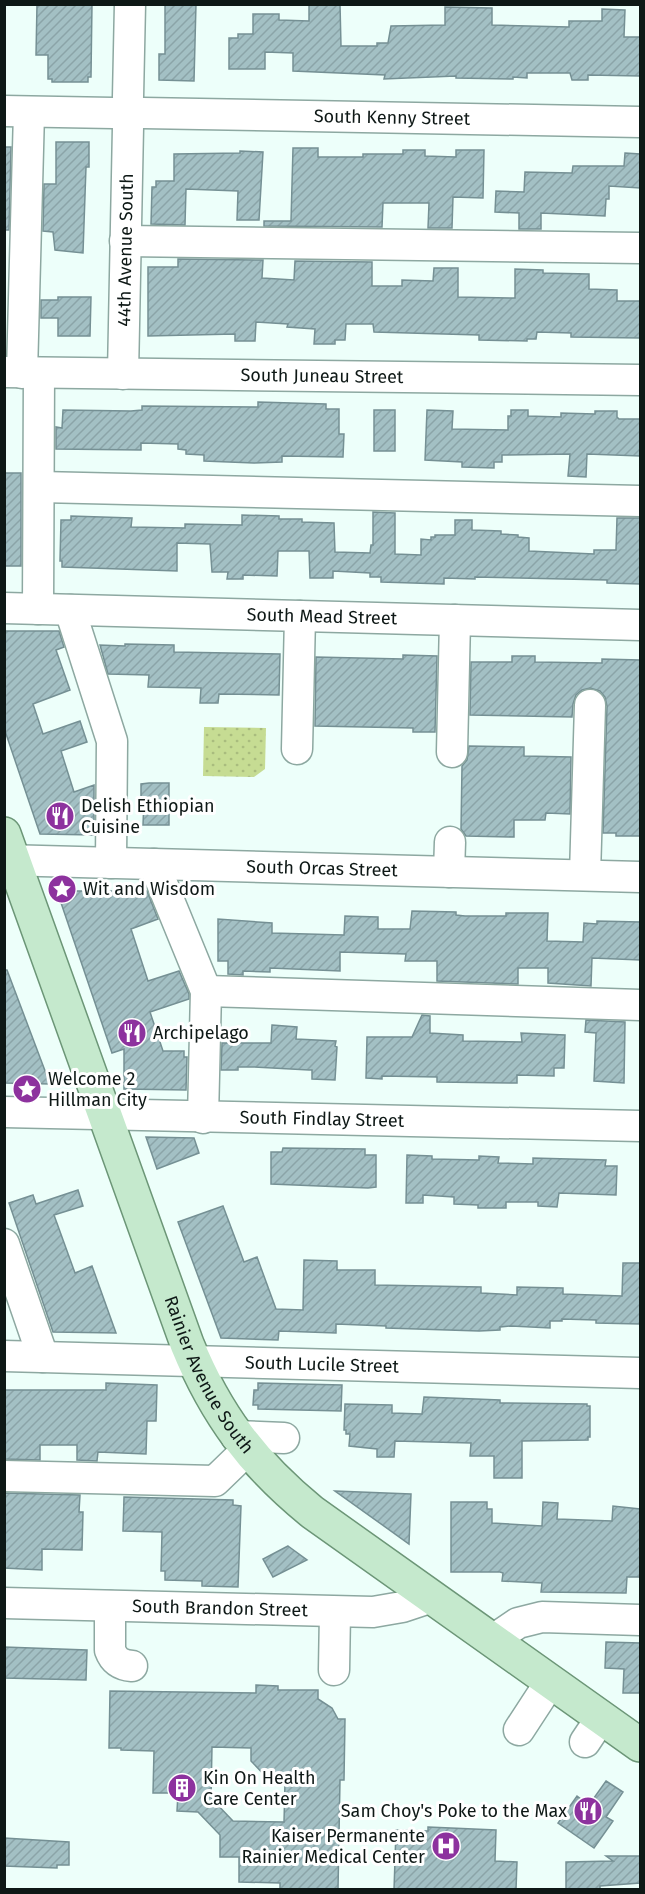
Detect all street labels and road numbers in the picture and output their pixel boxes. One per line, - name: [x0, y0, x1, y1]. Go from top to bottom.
- street label: South Kenny Street: [314, 105, 471, 130]
- street label: 44th Avenue South: [113, 173, 138, 327]
- street label: South Juneau Street: [240, 364, 404, 388]
- street label: South Mead Street: [246, 603, 398, 630]
- street label: South Orcas Street: [246, 855, 398, 882]
- street label: South Findlay Street: [239, 1106, 405, 1132]
- street label: Rainier Avenue South: [160, 1293, 258, 1458]
- street label: South Lucile Street: [245, 1351, 400, 1378]
- street label: South Brandon Street: [132, 1595, 309, 1621]

